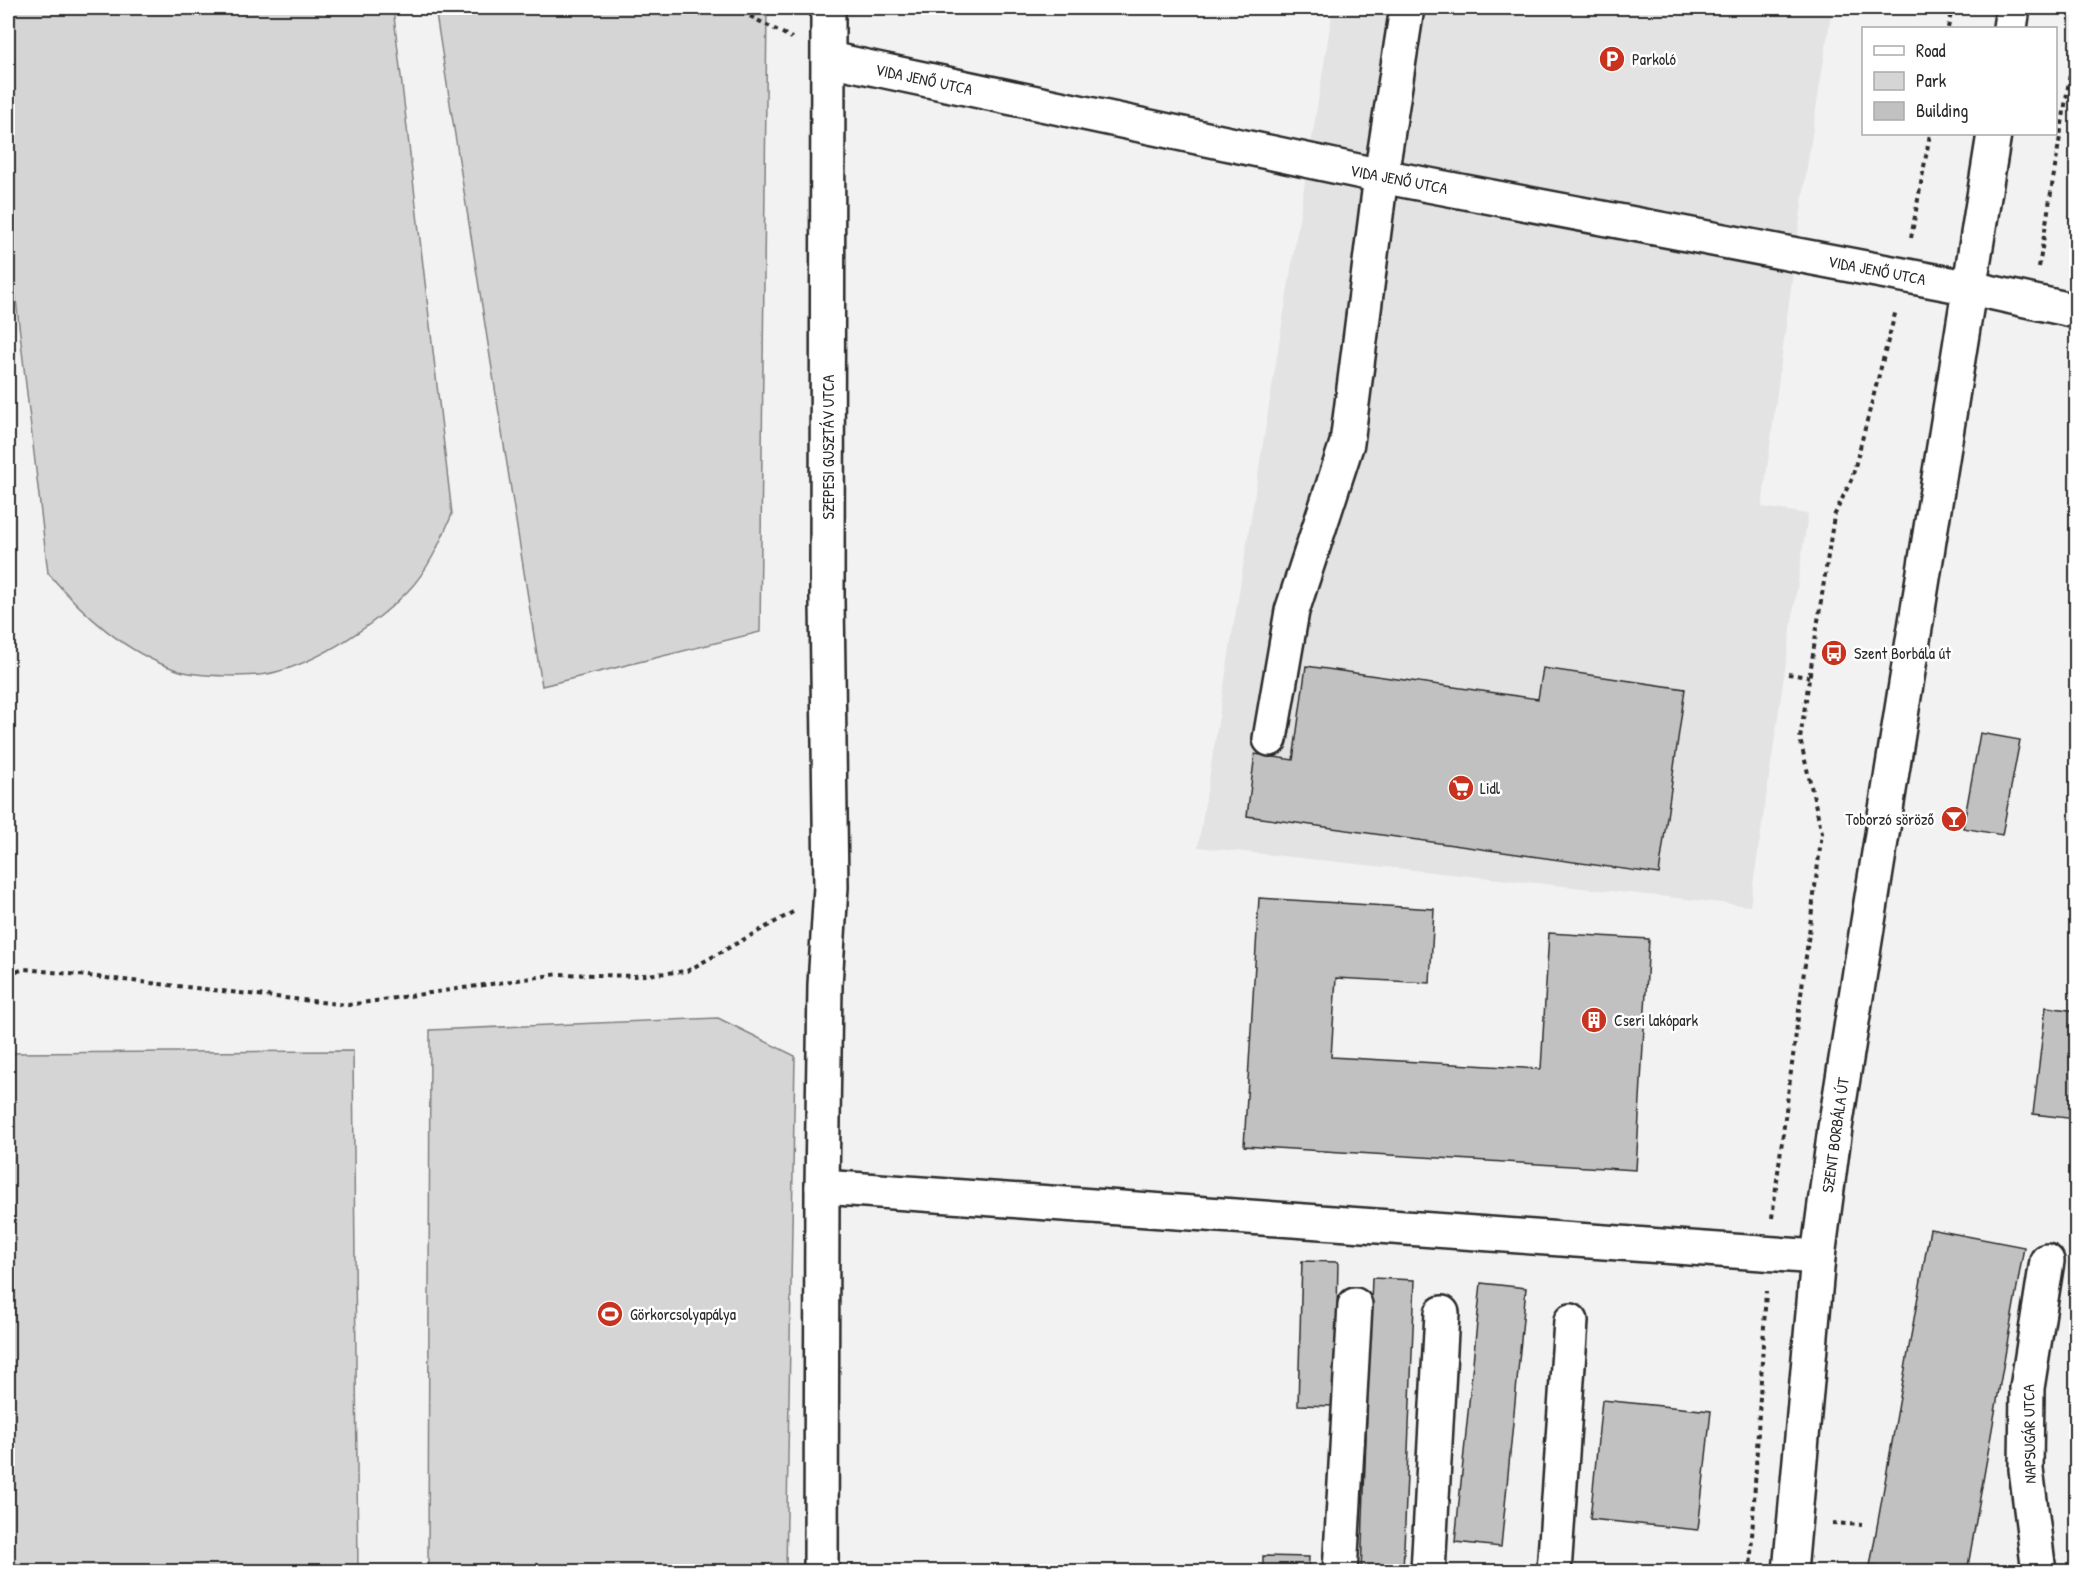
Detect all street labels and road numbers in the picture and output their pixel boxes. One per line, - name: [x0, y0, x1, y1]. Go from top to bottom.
- street label: VIDA JENŐ UTCA: [873, 58, 975, 100]
- street label: VIDA JENŐ UTCA: [1348, 159, 1450, 199]
- street label: VIDA JENŐ UTCA: [1826, 250, 1928, 290]
- street label: SZEPESI GUSZTÁV UTCA: [817, 374, 839, 519]
- street label: SZENT BORBÁLA ÚT: [1816, 1075, 1854, 1194]
- street label: NAPSUGÁR UTCA: [2017, 1384, 2041, 1484]

